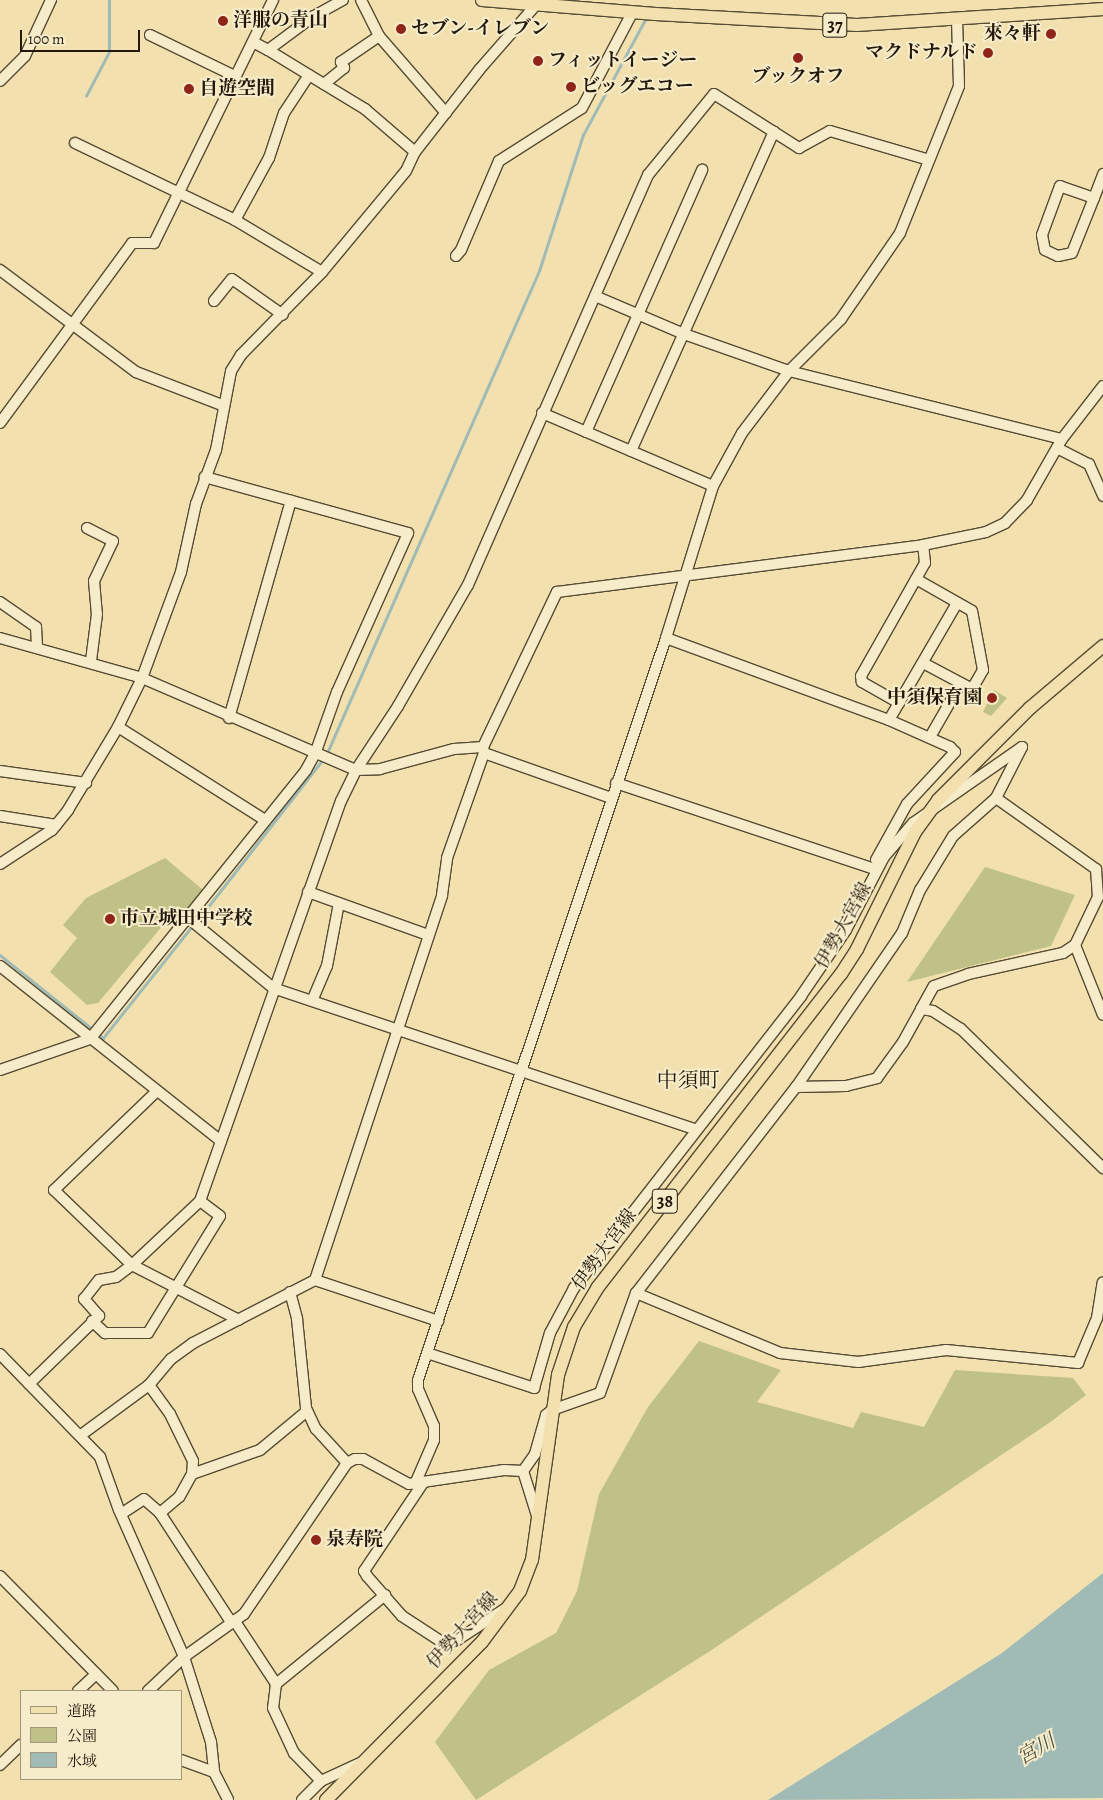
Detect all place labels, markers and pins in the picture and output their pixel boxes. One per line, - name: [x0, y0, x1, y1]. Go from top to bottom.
- place label: 洋服の青山: [233, 10, 328, 32]
- marker: 洋服の青山: [217, 15, 229, 27]
- place label: セブン-イレブン: [411, 18, 551, 40]
- marker: セブン-イレブン: [395, 23, 407, 35]
- place label: 來々軒: [984, 23, 1041, 45]
- marker: 來々軒: [1045, 28, 1057, 40]
- place label: マクドナルド: [864, 42, 978, 64]
- marker: マクドナルド: [982, 47, 994, 59]
- place label: フィットイージー: [548, 50, 700, 72]
- marker: ブックオフ: [792, 52, 804, 64]
- marker: フィットイージー: [532, 55, 544, 67]
- place label: ブックオフ: [751, 66, 845, 88]
- place label: ビッグエコー: [581, 76, 695, 98]
- place label: 自遊空間: [199, 78, 275, 100]
- marker: ビッグエコー: [565, 81, 577, 93]
- marker: 自遊空間: [183, 83, 195, 95]
- place label: 中須保育園: [887, 687, 982, 709]
- marker: 中須保育園: [986, 692, 998, 704]
- place label: 市立城田中学校: [120, 908, 253, 930]
- marker: 市立城田中学校: [104, 913, 116, 925]
- place label: 泉寿院: [326, 1529, 383, 1551]
- marker: 泉寿院: [310, 1534, 322, 1546]

